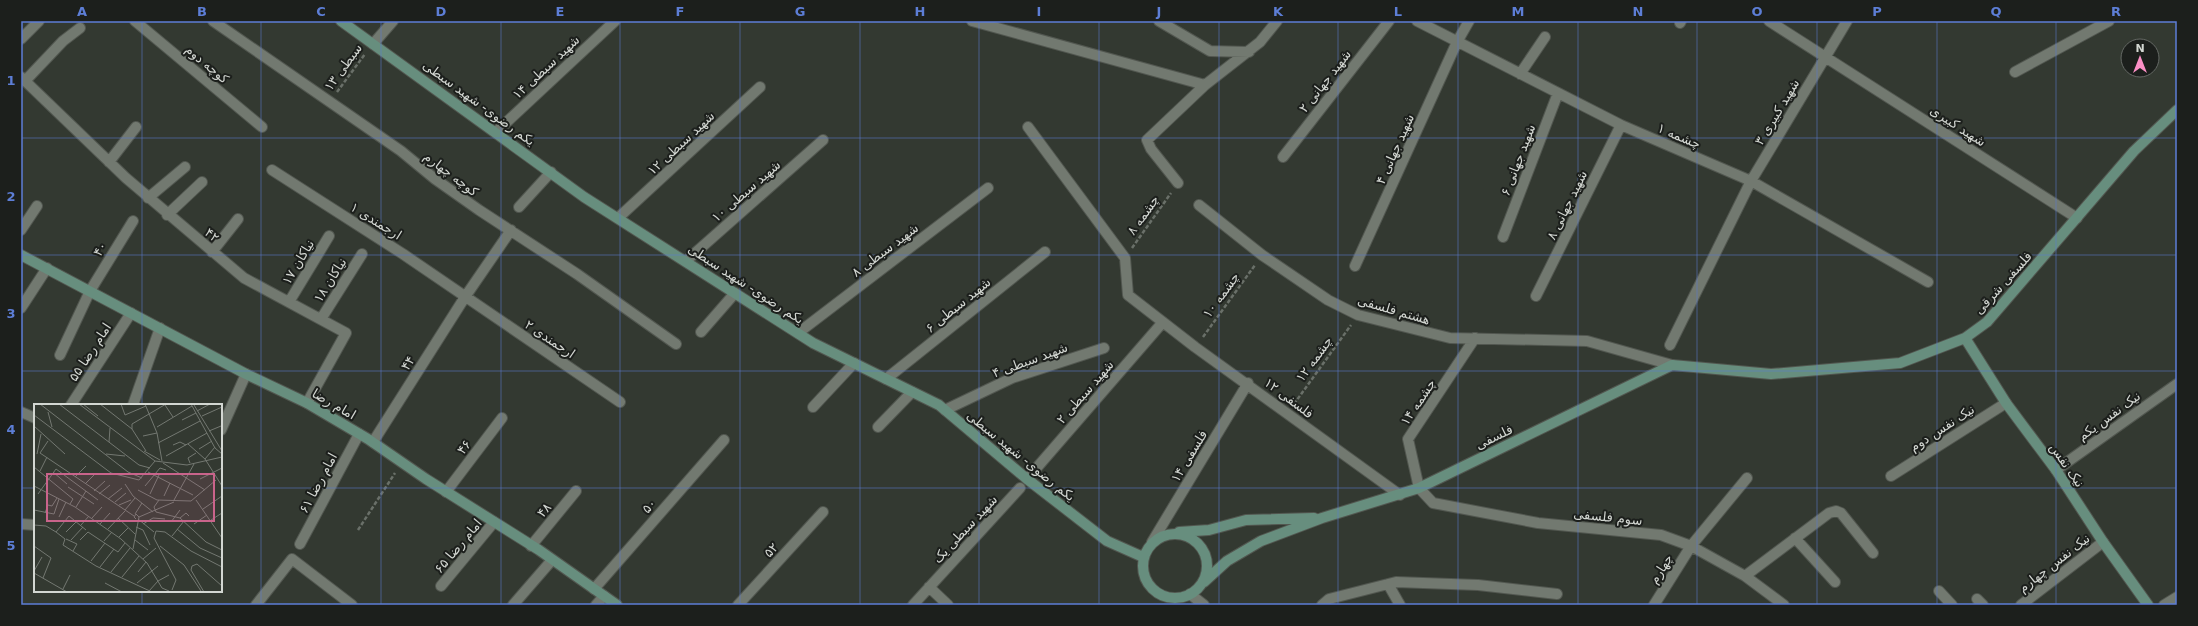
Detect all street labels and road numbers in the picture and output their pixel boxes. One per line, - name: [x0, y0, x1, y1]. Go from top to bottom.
- street label: شهید سبطی ۱۴: [509, 32, 583, 103]
- street label: کوچه دوم: [182, 41, 232, 88]
- street label: ۱۳ سبطی: [321, 41, 365, 93]
- street label: ۲ شهید جهانی: [1296, 47, 1355, 116]
- street label: یکم رضوی- شهید سبطی: [420, 57, 538, 150]
- street label: ۳ شهید کبیری: [1751, 76, 1803, 148]
- street label: شهید کبیری: [1927, 103, 1989, 150]
- street label: ۱۲ شهید سبطی: [644, 108, 718, 179]
- street label: ۴ شهید جهانی: [1373, 112, 1418, 187]
- street label: چشمه ۱: [1655, 120, 1703, 152]
- street label: ۶ شهید جهانی: [1497, 122, 1539, 198]
- street label: کوچه چهارم: [420, 149, 482, 201]
- street label: ۱۰ شهید سبطی: [709, 157, 784, 226]
- street label: ۸ شهید جهانی: [1544, 168, 1591, 243]
- street label: ۸ چشمه: [1124, 192, 1162, 238]
- street label: ۱ ارجمندی: [347, 199, 404, 243]
- street label: ۸ شهید سبطی: [849, 220, 922, 281]
- street label: ۴۲: [202, 225, 222, 245]
- street label: ۱۷ نیاکان: [279, 237, 317, 287]
- street label: ۴۰: [90, 239, 110, 259]
- street label: یکم رضوی- شهید سبطی: [685, 241, 807, 328]
- street label: فلسفی شرقی: [1971, 249, 2036, 318]
- street label: ۱۸ نیاکان: [311, 255, 349, 305]
- street label: ۱۰ چشمه: [1200, 269, 1242, 321]
- street label: ۶ شهید سبطی: [922, 274, 994, 337]
- street label: هشتم فلسفی: [1356, 292, 1432, 329]
- street label: ۲ ارجمندی: [521, 317, 578, 362]
- street label: ۵۵ امام رضا: [66, 320, 115, 384]
- street label: ۱۲ چشمه: [1293, 333, 1335, 385]
- street label: ۴ شهید سبطی: [990, 339, 1070, 382]
- street label: ۴۴: [398, 353, 418, 373]
- street label: ۲ شهید سبطی: [1053, 357, 1117, 427]
- street label: ۱۲ فلسفی: [1261, 375, 1317, 421]
- street label: ۱۴ چشمه: [1397, 376, 1439, 428]
- street label: امام رضا: [309, 386, 359, 423]
- street label: نیک نفس یکم: [2075, 388, 2144, 445]
- street label: نیک نفس دوم: [1907, 401, 1978, 455]
- street label: یکم رضوی- شهید سبطی: [963, 408, 1078, 505]
- street label: فلسفی: [1473, 422, 1515, 452]
- street label: ۱۴ فلسفی: [1168, 427, 1210, 485]
- street label: ۴۶: [454, 437, 474, 457]
- street label: نیک نفس: [2046, 440, 2088, 490]
- street label: امام رضا ۶۱: [296, 450, 341, 516]
- street label: شهید سبطی یک: [930, 492, 1001, 567]
- street label: ۵۰: [639, 496, 659, 516]
- street label: ۴۸: [534, 500, 554, 520]
- street label: سوم فلسفی: [1573, 506, 1643, 529]
- street label: امام رضا ۶۵: [431, 516, 486, 577]
- street label: نیک نفس چهارم: [2015, 530, 2093, 596]
- street label: ۵۲: [761, 540, 781, 560]
- street label: چهارم: [1646, 551, 1677, 587]

